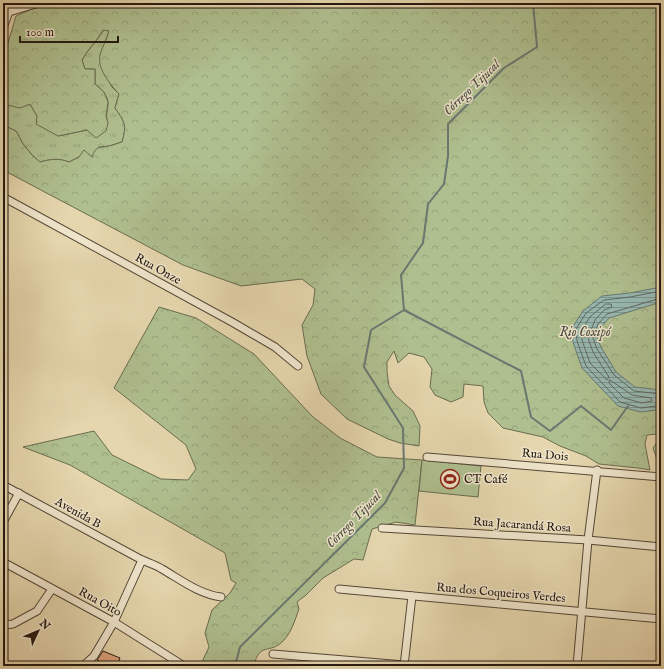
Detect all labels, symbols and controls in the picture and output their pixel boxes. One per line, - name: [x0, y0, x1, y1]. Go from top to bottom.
- scale bar: [20, 18, 118, 44]
- text: 100 m: [26, 25, 54, 40]
- water label: Córrego Tijucal: [440, 56, 505, 120]
- street label: Rua Onze: [132, 250, 184, 288]
- water label: Rio Coxipó: [560, 324, 612, 341]
- street label: Rua Dois: [521, 445, 569, 465]
- sports icon: CT Café: [439, 468, 461, 490]
- place label: CT Café: [464, 472, 508, 487]
- water label: Córrego Tijucal: [323, 487, 387, 553]
- street label: Avenida B: [51, 494, 104, 532]
- street label: Rua Jacarandá Rosa: [472, 514, 572, 537]
- street label: Rua dos Coqueiros Verdes: [436, 580, 566, 607]
- street label: Rua Oito: [76, 584, 125, 620]
- north arrow: [18, 611, 58, 651]
- text: N: [35, 616, 53, 633]

